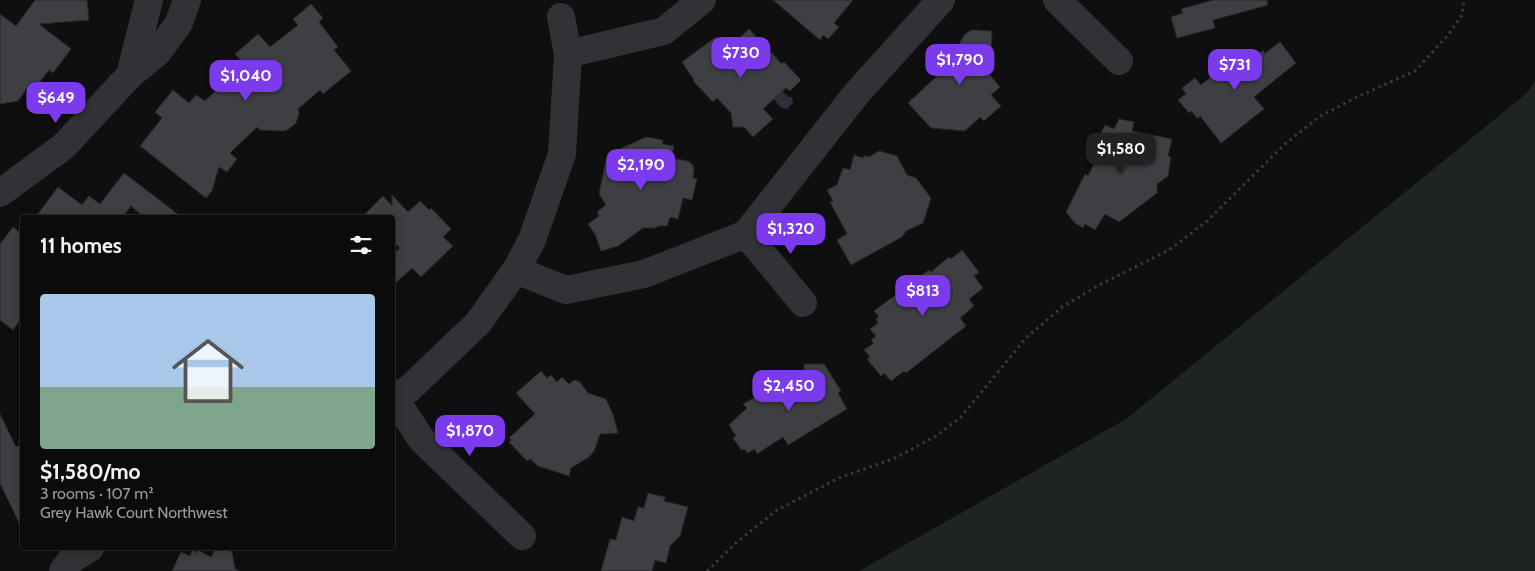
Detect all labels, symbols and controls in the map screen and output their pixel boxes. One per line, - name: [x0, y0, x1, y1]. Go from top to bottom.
- pin: $730: [711, 36, 771, 79]
- text: $730: [722, 43, 760, 62]
- pin: $1,790: [919, 44, 1001, 86]
- pin: $731: [1205, 48, 1265, 91]
- text: $1,790: [936, 50, 984, 69]
- text: $731: [1219, 55, 1251, 74]
- pin: $1,040: [205, 59, 287, 102]
- text: $1,040: [220, 66, 272, 85]
- pin: $649: [26, 82, 86, 124]
- text: $649: [37, 88, 75, 107]
- pin: $1,580: [1080, 132, 1162, 175]
- text: $1,580: [1097, 139, 1145, 158]
- pin: $2,190: [600, 148, 682, 191]
- text: $2,190: [617, 155, 665, 174]
- pin: $1,320: [750, 212, 832, 255]
- text: $1,320: [767, 219, 815, 238]
- icon: filters: [347, 231, 375, 259]
- text: 11 homes: [40, 233, 122, 258]
- pin: $813: [893, 274, 953, 317]
- text: $813: [906, 281, 940, 300]
- icon: home: [163, 326, 253, 416]
- pin: $2,450: [748, 370, 830, 412]
- text: $2,450: [763, 376, 815, 395]
- pin: $1,870: [429, 414, 511, 457]
- text: $1,870: [446, 421, 494, 440]
- text: $1,580/mo: [40, 459, 141, 484]
- text: 3 rooms · 107 m²: [40, 484, 154, 503]
- text: Grey Hawk Court Northwest: [40, 503, 228, 522]

